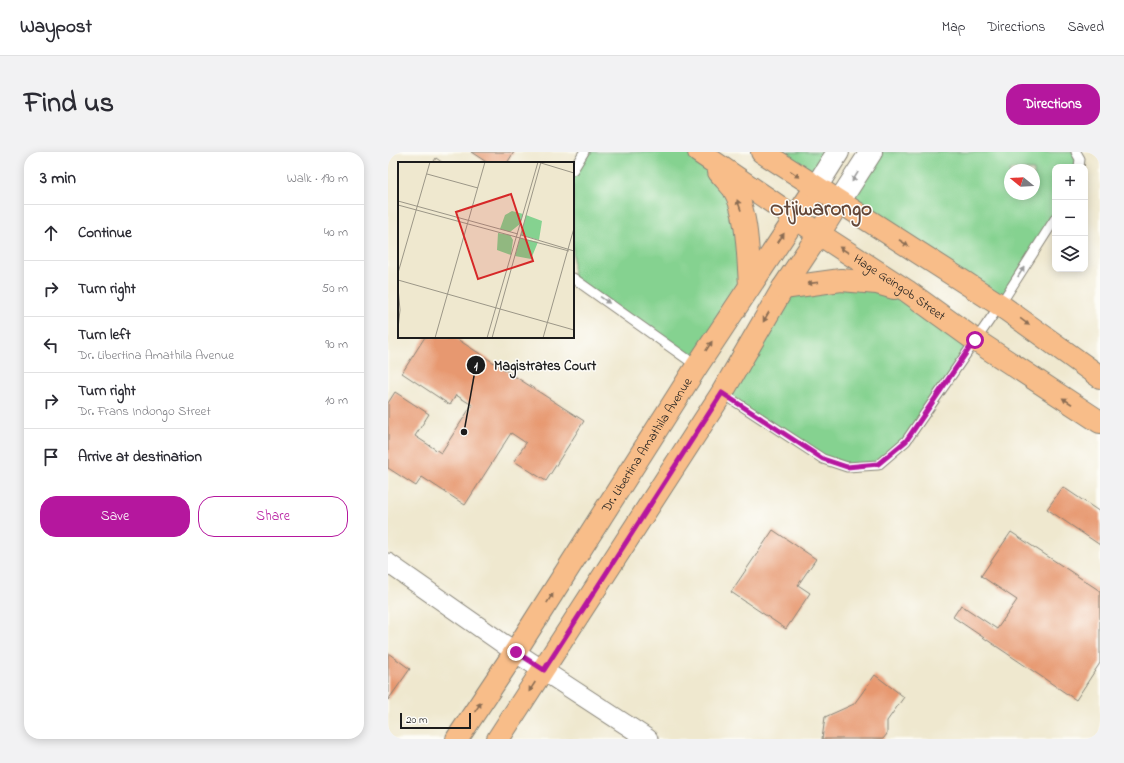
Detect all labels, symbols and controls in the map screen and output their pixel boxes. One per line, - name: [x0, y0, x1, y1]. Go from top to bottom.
- text: Waypost: [20, 14, 92, 41]
- text: Map: [942, 17, 965, 38]
- text: Directions: [987, 17, 1045, 38]
- text: Saved: [1067, 17, 1104, 38]
- text: Find us: [24, 84, 114, 125]
- button: Directions: [1006, 84, 1100, 125]
- inset map: [398, 162, 574, 338]
- north arrow: [1004, 164, 1040, 200]
- map controls: [1052, 164, 1088, 272]
- button: +: [1052, 164, 1088, 200]
- text: 3 min: [40, 166, 76, 191]
- text: Walk · 190 m: [287, 169, 348, 188]
- one-way arrow: [789, 170, 800, 177]
- one-way arrow: [851, 172, 859, 182]
- district label: Otjiwarongo: [770, 195, 872, 227]
- one-way arrow: [736, 199, 742, 211]
- button: −: [1052, 200, 1088, 236]
- icon: ahead: [40, 222, 62, 244]
- text: Continue: [78, 222, 132, 244]
- text: 40 m: [324, 223, 348, 242]
- one-way arrow: [777, 233, 785, 243]
- button: layers: [1052, 236, 1088, 272]
- one-way arrow: [898, 240, 910, 247]
- one-way arrow: [838, 246, 849, 254]
- street label: Hage Geingob Street: [850, 249, 950, 326]
- one-way arrow: [1017, 267, 1025, 277]
- icon: right: [40, 278, 62, 300]
- text: Turn right: [78, 278, 136, 300]
- text: 50 m: [322, 279, 348, 298]
- one-way arrow: [807, 280, 819, 287]
- one-way arrow: [600, 296, 610, 304]
- one-way arrow: [762, 311, 769, 323]
- one-way arrow: [1019, 318, 1030, 327]
- text: Turn left: [78, 324, 131, 346]
- route start: [966, 331, 984, 349]
- icon: left: [40, 334, 62, 356]
- text: 90 m: [325, 335, 348, 354]
- one-way arrow: [706, 341, 713, 352]
- text: Dr. Libertina Amathila Avenue: [78, 346, 234, 365]
- callout: Magistrates Court: [466, 352, 604, 378]
- text: Magistrates Court: [494, 356, 596, 379]
- text: 1: [474, 358, 478, 376]
- street label: Dr. Libertina Amathila Avenue: [596, 374, 697, 517]
- text: Turn right: [78, 380, 136, 402]
- icon: right: [40, 390, 62, 412]
- text: 10 m: [325, 391, 348, 410]
- one-way arrow: [1062, 397, 1073, 405]
- text: Dr. Frans Indongo Street: [78, 402, 211, 421]
- icon: arrive: [40, 446, 62, 468]
- text: Arrive at destination: [78, 446, 202, 468]
- button: Save: [40, 496, 190, 537]
- button: Share: [198, 496, 348, 537]
- one-way arrow: [546, 592, 553, 604]
- route end: [507, 643, 525, 661]
- one-way arrow: [528, 682, 536, 693]
- one-way arrow: [474, 701, 482, 712]
- scale bar: [400, 711, 471, 730]
- text: 20 m: [406, 712, 428, 728]

